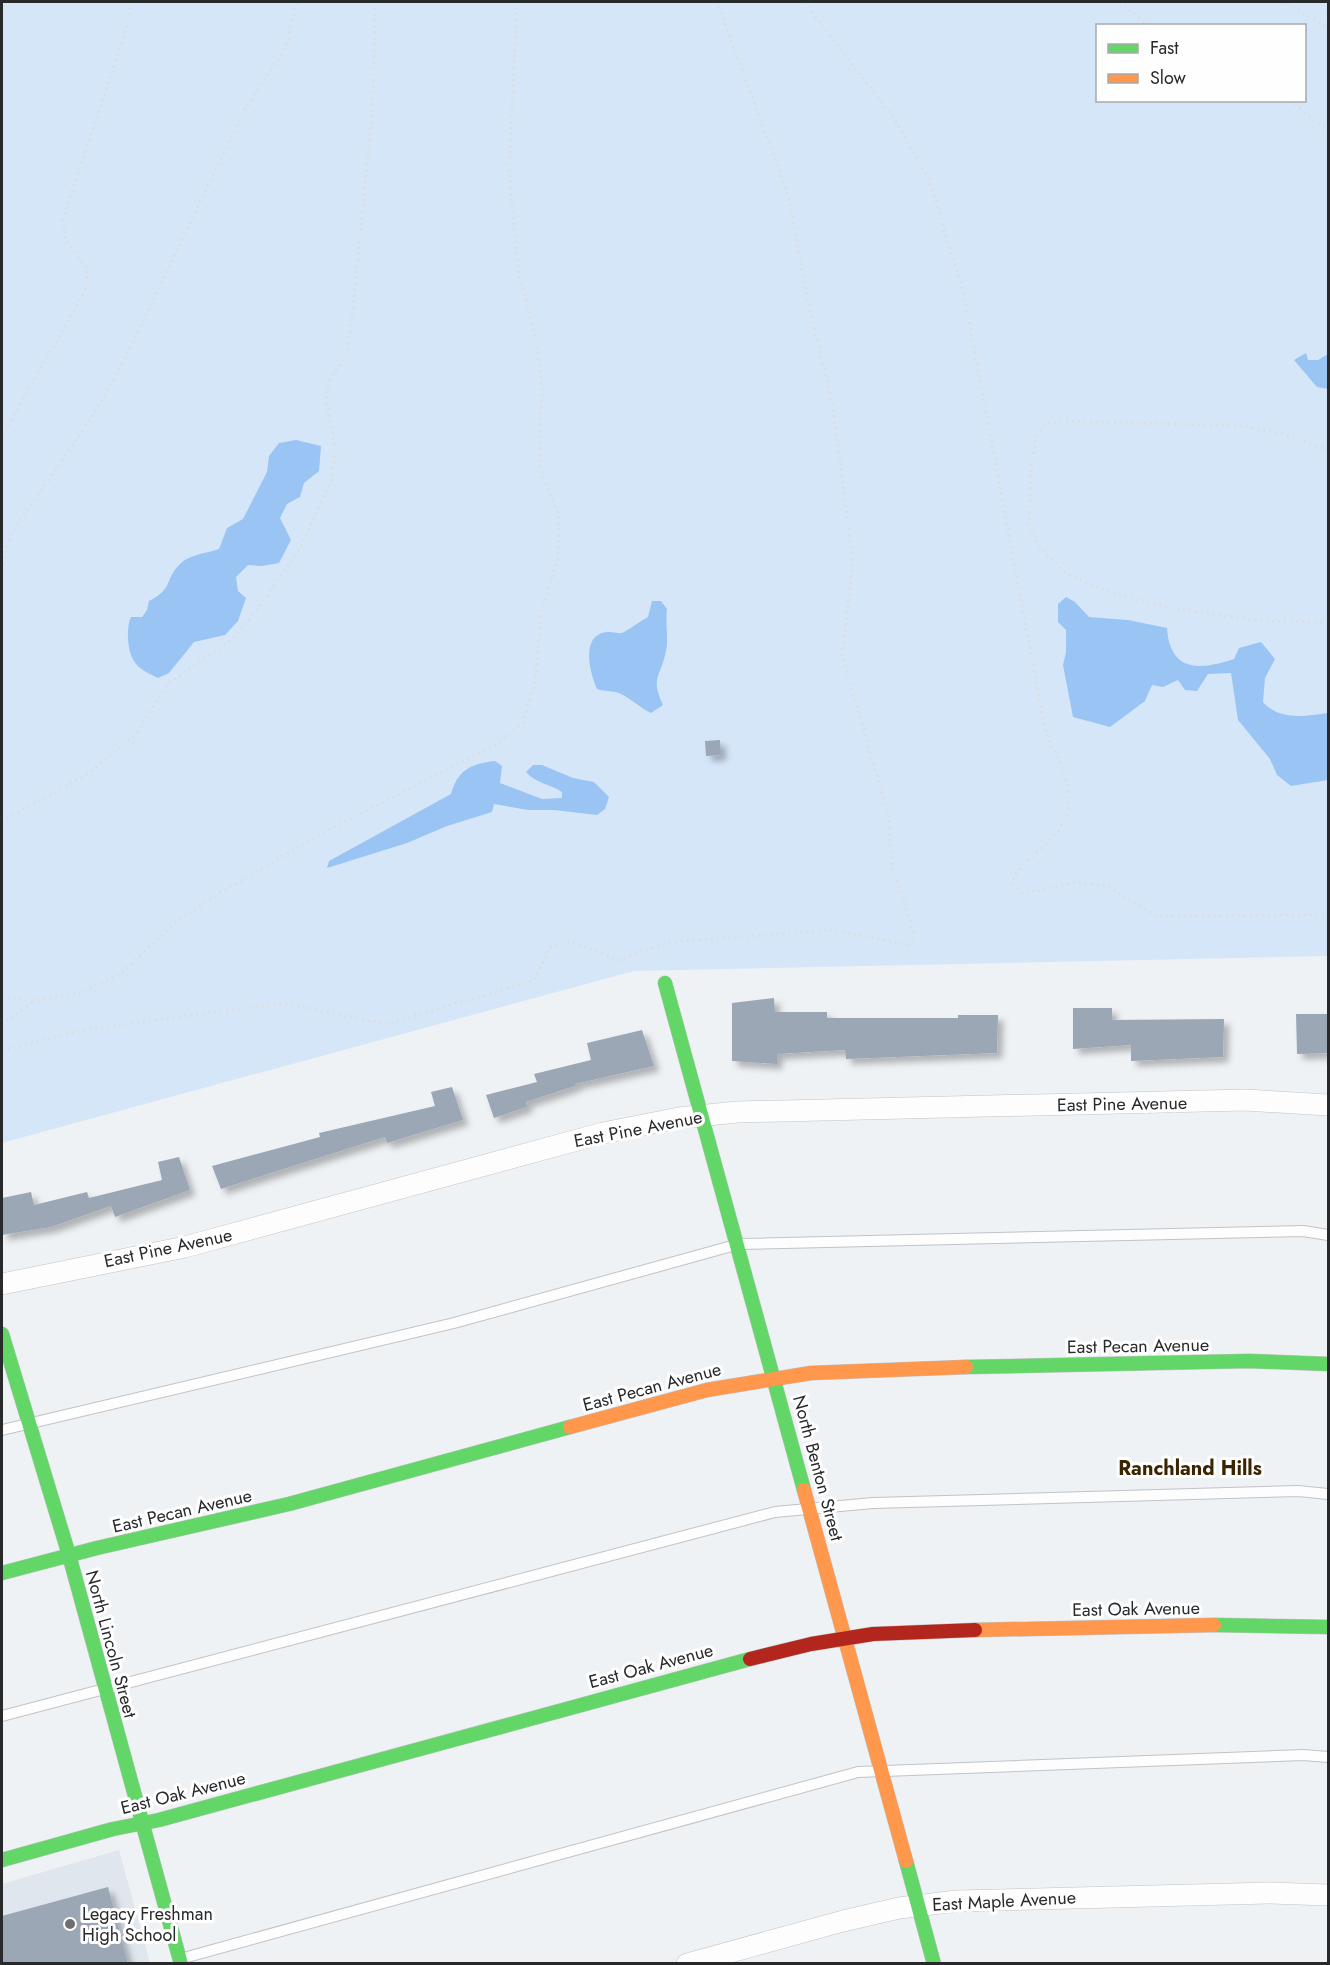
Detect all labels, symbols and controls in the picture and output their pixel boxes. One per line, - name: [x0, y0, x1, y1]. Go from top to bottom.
- legend: [1096, 24, 1306, 102]
- text: Fast: [1150, 35, 1179, 61]
- text: Slow: [1150, 65, 1187, 91]
- street label: East Pine Avenue: [1057, 1090, 1187, 1118]
- street label: East Pine Avenue: [572, 1104, 704, 1154]
- street label: East Pine Avenue: [102, 1222, 234, 1274]
- street label: East Pecan Avenue: [1067, 1332, 1209, 1360]
- street label: East Pecan Avenue: [580, 1356, 724, 1418]
- street label: North Benton Street: [786, 1392, 850, 1544]
- district label: Ranchland Hills: [1118, 1454, 1262, 1483]
- street label: East Pecan Avenue: [110, 1482, 254, 1540]
- street label: North Lincoln Street: [79, 1567, 143, 1721]
- street label: East Oak Avenue: [1072, 1595, 1200, 1623]
- street label: East Oak Avenue: [586, 1637, 716, 1695]
- street label: East Oak Avenue: [118, 1765, 248, 1821]
- street label: East Maple Avenue: [931, 1884, 1077, 1918]
- place label: Legacy Freshman High School: [82, 1901, 213, 1948]
- marker: Legacy Freshman High School: [63, 1917, 77, 1931]

